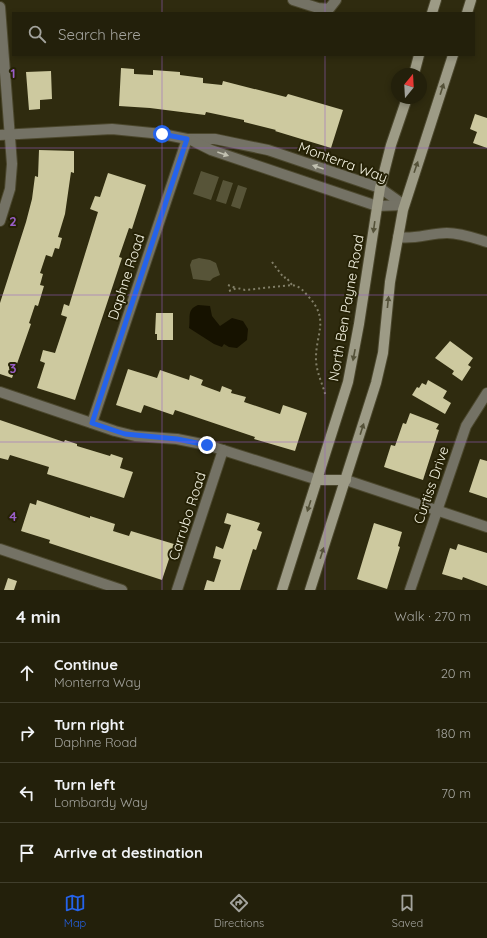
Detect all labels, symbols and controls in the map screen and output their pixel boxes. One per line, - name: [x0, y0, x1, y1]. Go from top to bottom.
- search box: [12, 12, 475, 56]
- icon: search: [26, 23, 48, 45]
- text: Search here: [58, 25, 141, 44]
- text: 1: [10, 65, 16, 81]
- north arrow: [391, 68, 427, 104]
- one-way arrow: [439, 83, 445, 95]
- route start: [153, 125, 171, 143]
- street label: Monterra Way: [296, 138, 390, 186]
- one-way arrow: [217, 151, 229, 157]
- one-way arrow: [413, 161, 419, 173]
- one-way arrow: [312, 163, 324, 169]
- text: 2: [9, 213, 17, 229]
- one-way arrow: [371, 220, 377, 233]
- street label: Daphne Road: [104, 232, 148, 322]
- street label: North Ben Payne Road: [324, 233, 368, 383]
- one-way arrow: [385, 296, 391, 308]
- one-way arrow: [350, 349, 356, 361]
- text: 3: [10, 360, 17, 376]
- one-way arrow: [360, 423, 366, 435]
- route end: [198, 436, 216, 454]
- street label: Curtiss Drive: [409, 444, 453, 526]
- street label: Carrubo Road: [164, 470, 210, 562]
- one-way arrow: [306, 501, 312, 513]
- text: 4: [9, 508, 17, 524]
- one-way arrow: [319, 547, 325, 559]
- text: 4 min: [16, 606, 61, 627]
- text: Walk · 270 m: [394, 608, 471, 624]
- text: Continue: [54, 655, 118, 674]
- icon: ahead: [16, 662, 38, 684]
- text: 20 m: [441, 665, 471, 681]
- text: Monterra Way: [54, 674, 141, 690]
- text: Turn right: [54, 715, 125, 734]
- icon: right: [16, 722, 38, 744]
- text: 180 m: [436, 725, 471, 741]
- text: Daphne Road: [54, 734, 137, 750]
- text: Turn left: [54, 775, 116, 794]
- icon: left: [16, 782, 38, 804]
- text: 70 m: [441, 785, 471, 801]
- text: Lombardy Way: [54, 794, 148, 810]
- icon: arrive: [16, 842, 38, 864]
- text: Arrive at destination: [54, 843, 203, 862]
- tab: Map: [64, 892, 86, 930]
- tab: Directions: [214, 892, 264, 930]
- tab: Saved: [392, 892, 423, 930]

